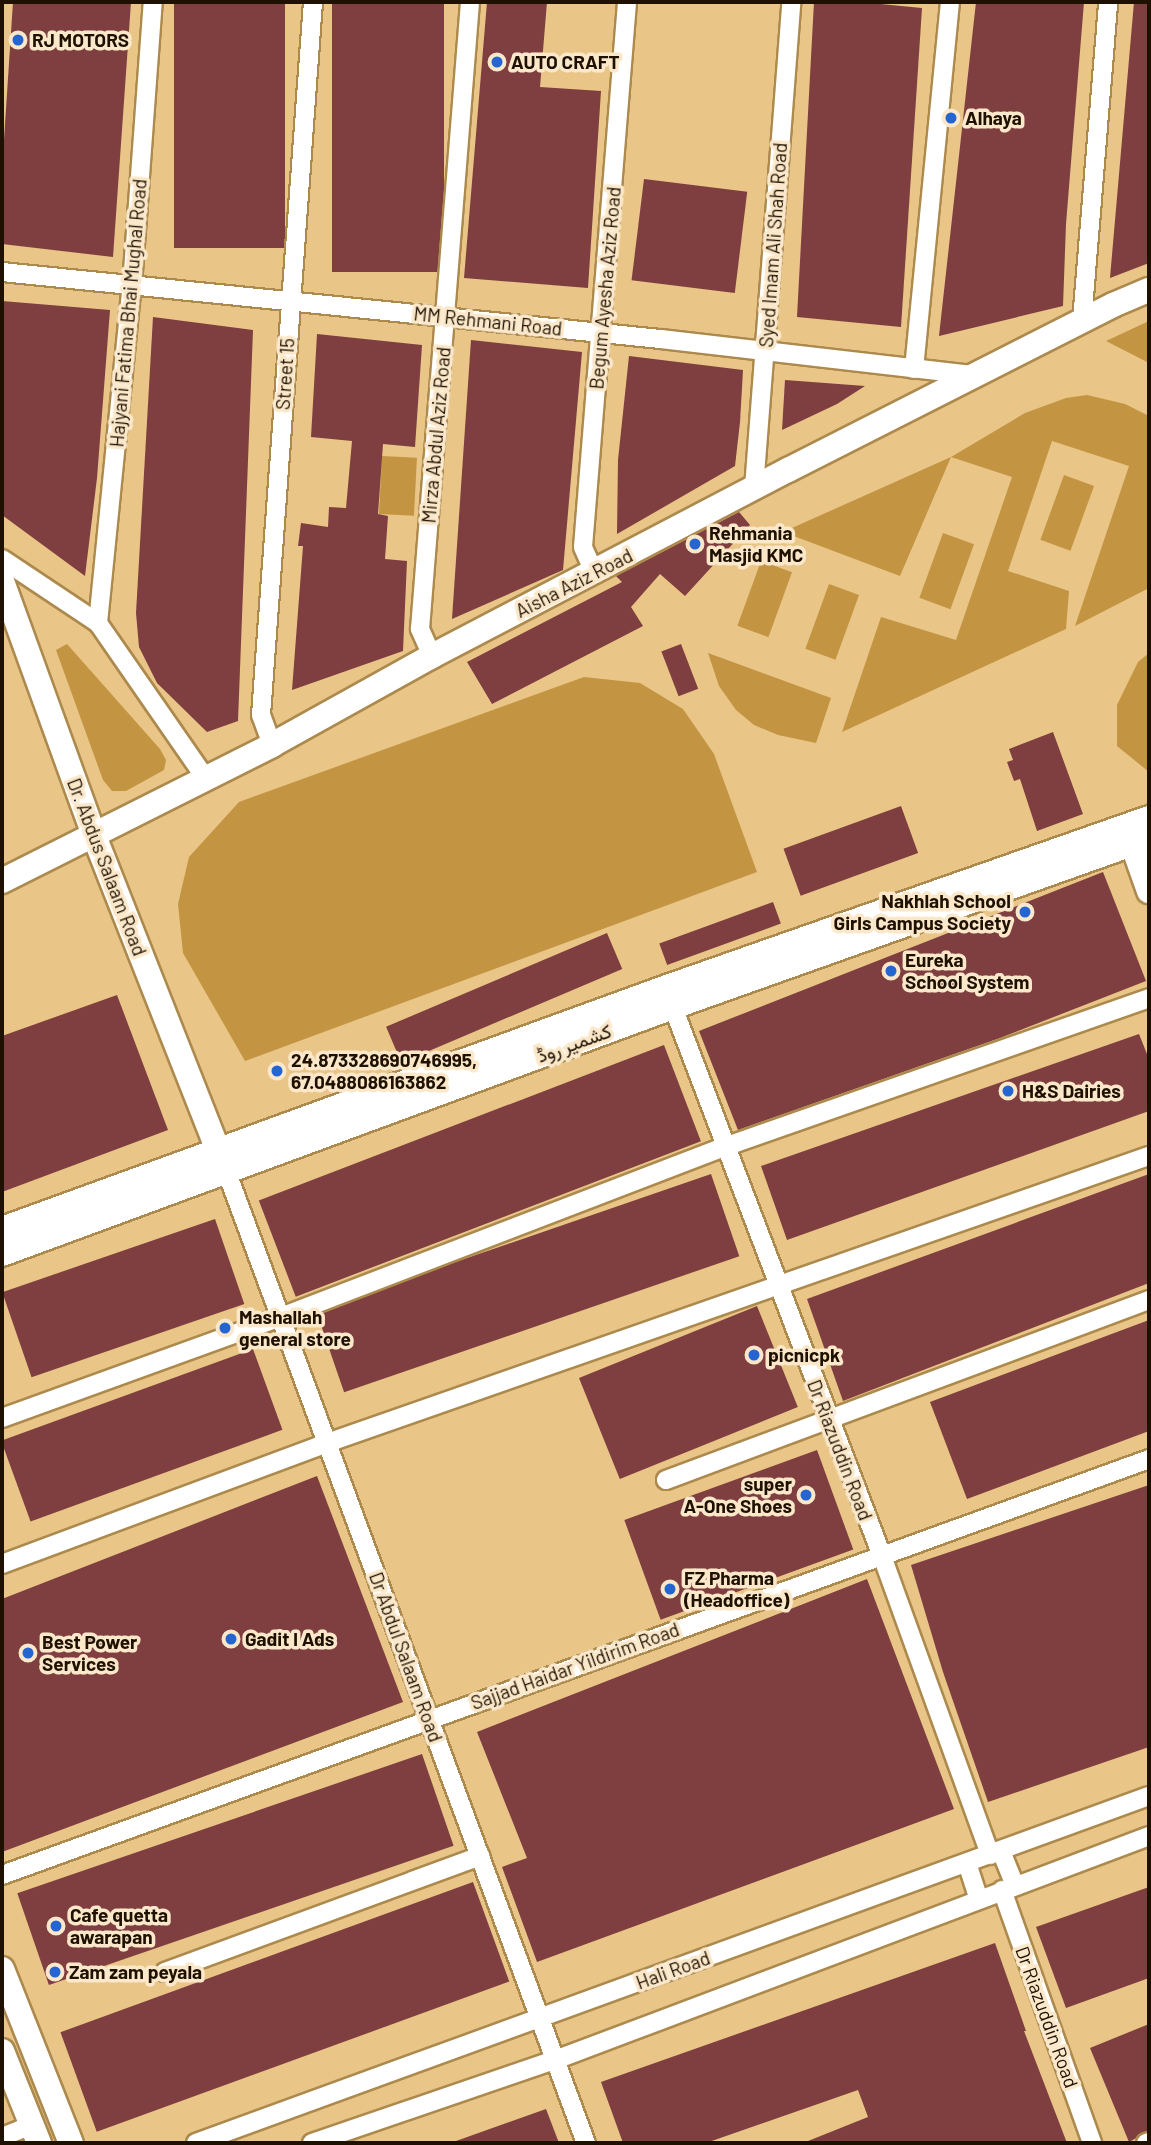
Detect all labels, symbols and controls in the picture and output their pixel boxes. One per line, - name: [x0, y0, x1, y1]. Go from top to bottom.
- place label: RJ MOTORS: [32, 29, 129, 51]
- marker: RJ MOTORS: [10, 32, 26, 48]
- place label: AUTO CRAFT: [511, 51, 620, 73]
- marker: AUTO CRAFT: [489, 54, 505, 70]
- place label: Alhaya: [965, 107, 1022, 129]
- marker: Alhaya: [943, 110, 959, 126]
- street label: Syed Imam Ali Shah Road: [754, 142, 792, 348]
- street label: Hajyani Fatima Bhai Mughal Road: [105, 178, 151, 448]
- street label: Begum Ayesha Aziz Road: [585, 186, 625, 390]
- street label: MM Rehmani Road: [413, 302, 563, 340]
- street label: Street 15: [271, 337, 299, 411]
- street label: Mirza Abdul Aziz Road: [417, 346, 455, 524]
- place label: Rehmania Masjid KMC: [709, 522, 803, 566]
- marker: Rehmania Masjid KMC: [687, 536, 703, 552]
- street label: Aisha Aziz Road: [512, 544, 636, 622]
- street label: Dr. Abdus Salaam Road: [63, 775, 151, 959]
- place label: Nakhlah School Girls Campus Society: [834, 890, 1011, 934]
- marker: Nakhlah School Girls Campus Society: [1017, 904, 1033, 920]
- place label: Eureka School System: [905, 949, 1029, 993]
- marker: Eureka School System: [883, 963, 899, 979]
- street label: کشمیر روڈ: [534, 1019, 614, 1067]
- place label: 24.873328690746995, 67.0488086163862: [291, 1049, 477, 1093]
- marker: 24.873328690746995, 67.0488086163862: [269, 1063, 285, 1079]
- place label: H&S Dairies: [1022, 1080, 1121, 1102]
- marker: H&S Dairies: [1000, 1083, 1016, 1099]
- place label: Mashallah general store: [239, 1306, 351, 1350]
- marker: Mashallah general store: [217, 1320, 233, 1336]
- place label: picnicpk: [768, 1344, 840, 1366]
- marker: picnicpk: [746, 1347, 762, 1363]
- street label: Dr Riazuddin Road: [803, 1376, 877, 1524]
- place label: super A-One Shoes: [683, 1473, 792, 1517]
- marker: super A-One Shoes: [798, 1487, 814, 1503]
- place label: FZ Pharma (Headoffice): [684, 1567, 789, 1611]
- street label: Dr Abdul Salaam Road: [365, 1569, 447, 1745]
- marker: FZ Pharma (Headoffice): [662, 1581, 678, 1597]
- street label: Sajjad Haidar Yildirim Road: [468, 1618, 682, 1714]
- place label: Gadit l Ads: [245, 1628, 334, 1650]
- place label: Best Power Services: [42, 1631, 137, 1675]
- marker: Gadit l Ads: [223, 1631, 239, 1647]
- marker: Best Power Services: [20, 1645, 36, 1661]
- place label: Cafe quetta awarapan: [70, 1904, 168, 1948]
- marker: Cafe quetta awarapan: [48, 1918, 64, 1934]
- street label: Dr Riazuddin Road: [1011, 1943, 1083, 2091]
- street label: Hali Road: [633, 1946, 713, 1994]
- place label: Zam zam peyala: [69, 1961, 202, 1983]
- marker: Zam zam peyala: [47, 1964, 63, 1980]

